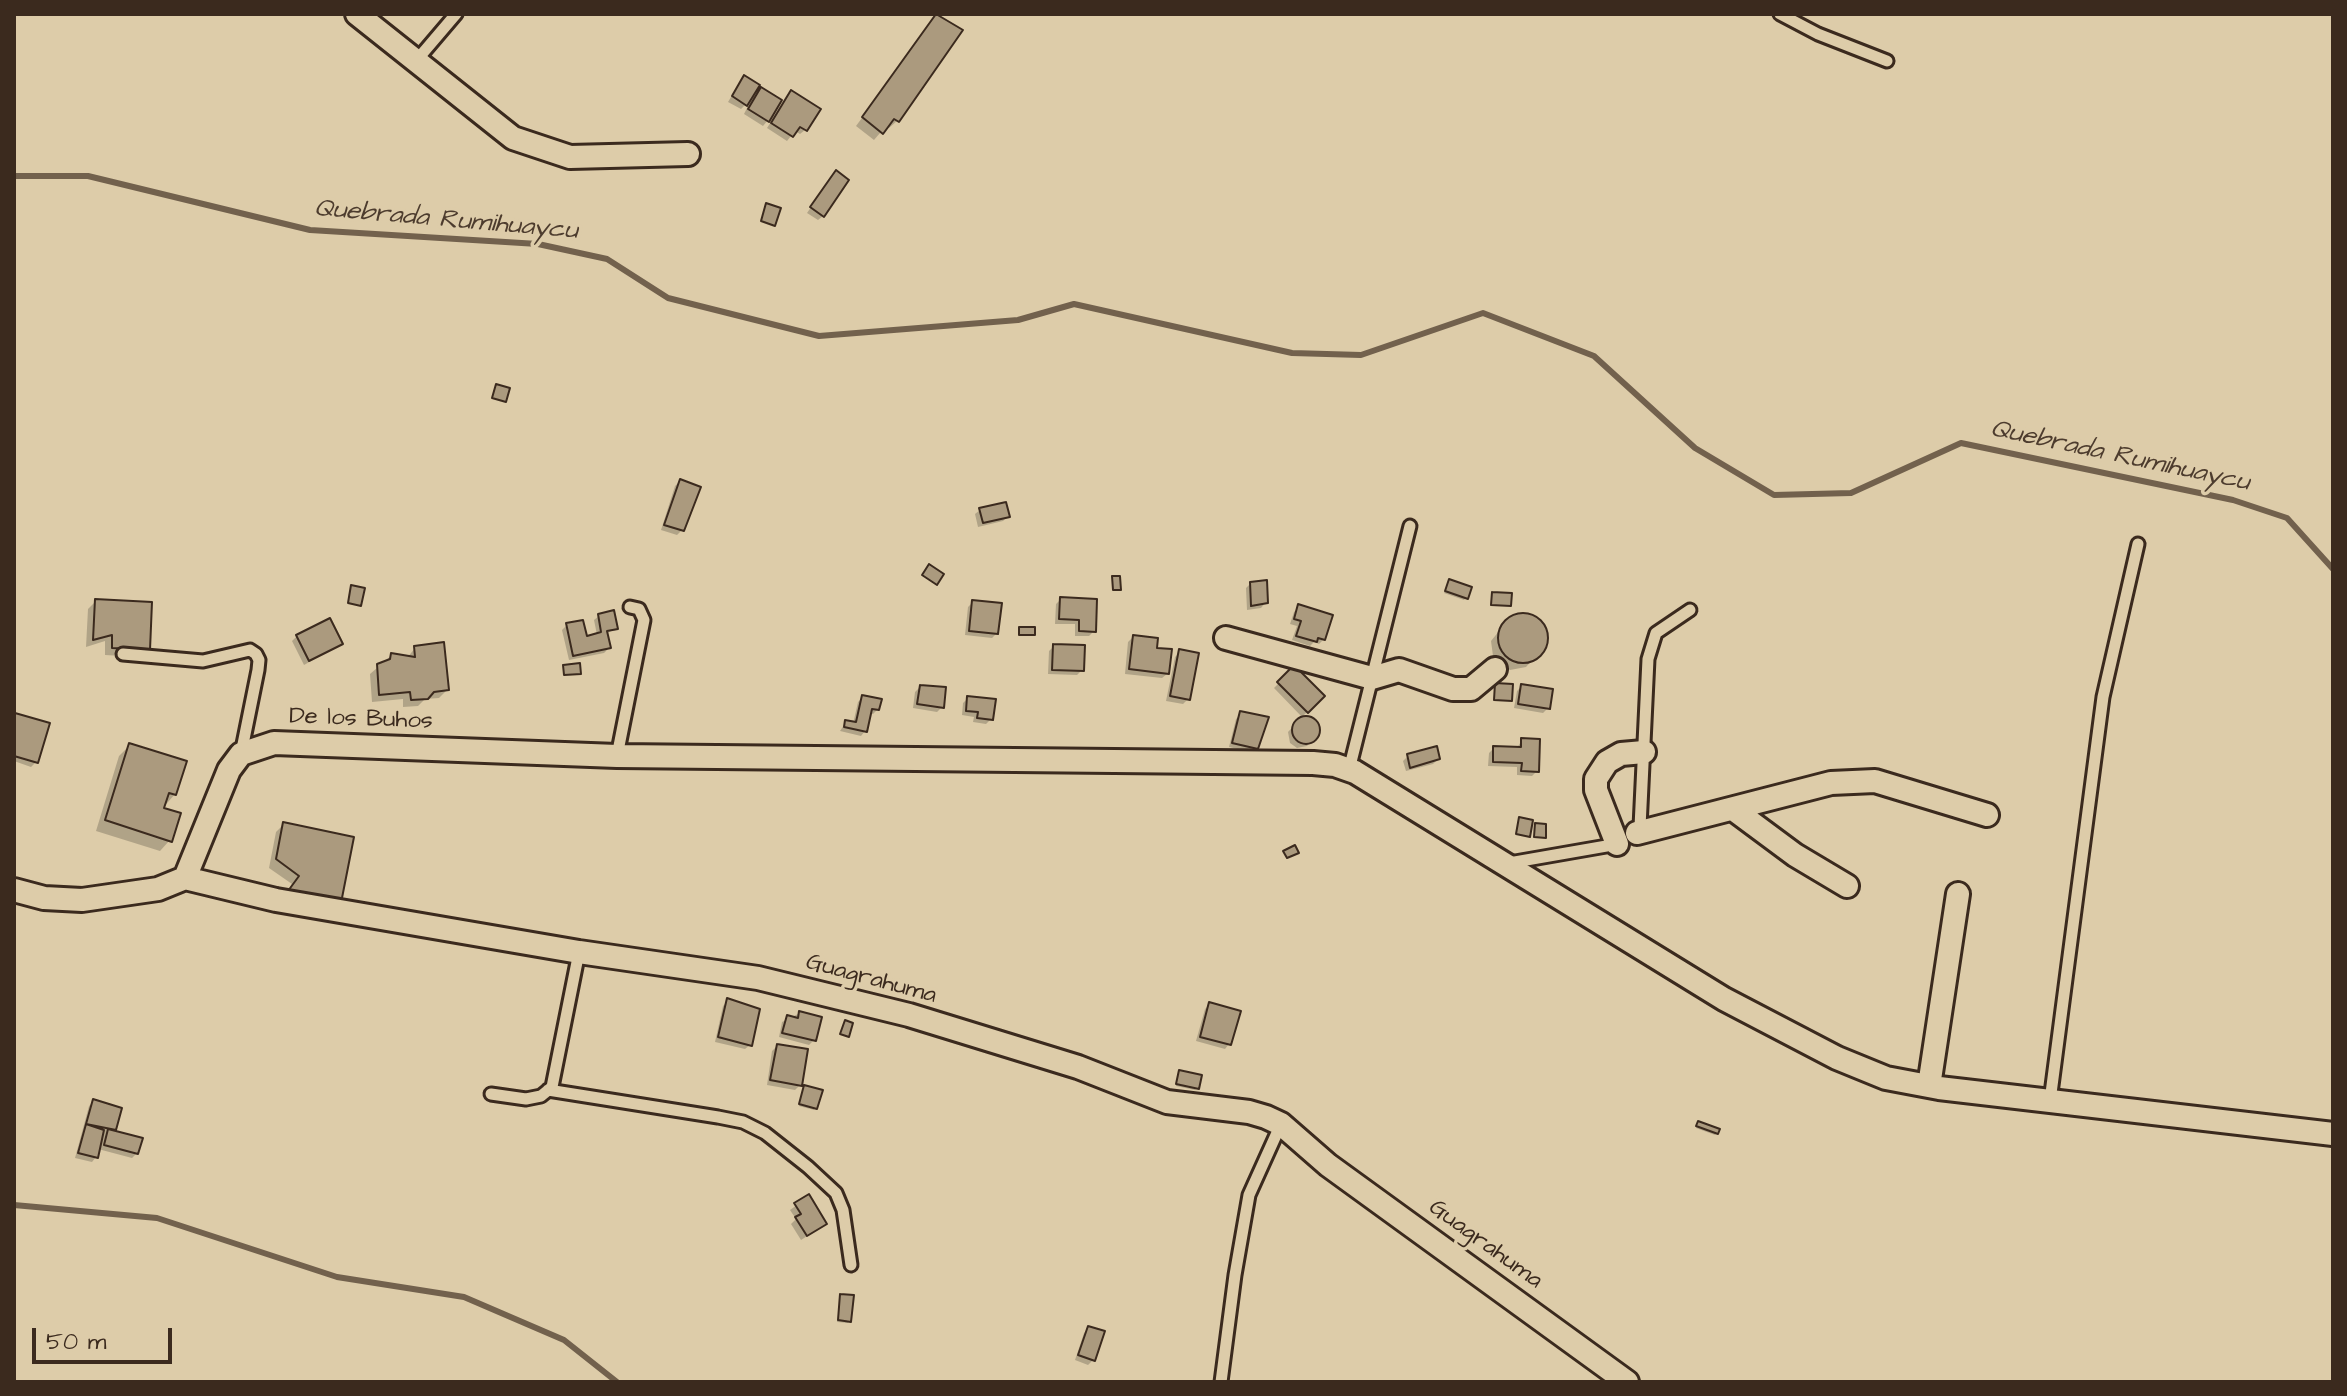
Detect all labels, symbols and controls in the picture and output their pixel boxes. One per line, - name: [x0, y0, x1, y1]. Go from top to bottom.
- water label: Quebrada Rumihuaycu: [313, 194, 579, 248]
- water label: Quebrada Rumihuaycu: [1988, 414, 2252, 500]
- street label: De los Buhos: [289, 703, 433, 737]
- street label: Guagrahuma: [803, 949, 939, 1011]
- street label: Guagrahuma: [1422, 1194, 1548, 1296]
- scale bar: [36, 1312, 176, 1362]
- text: 50 m: [46, 1325, 106, 1359]

